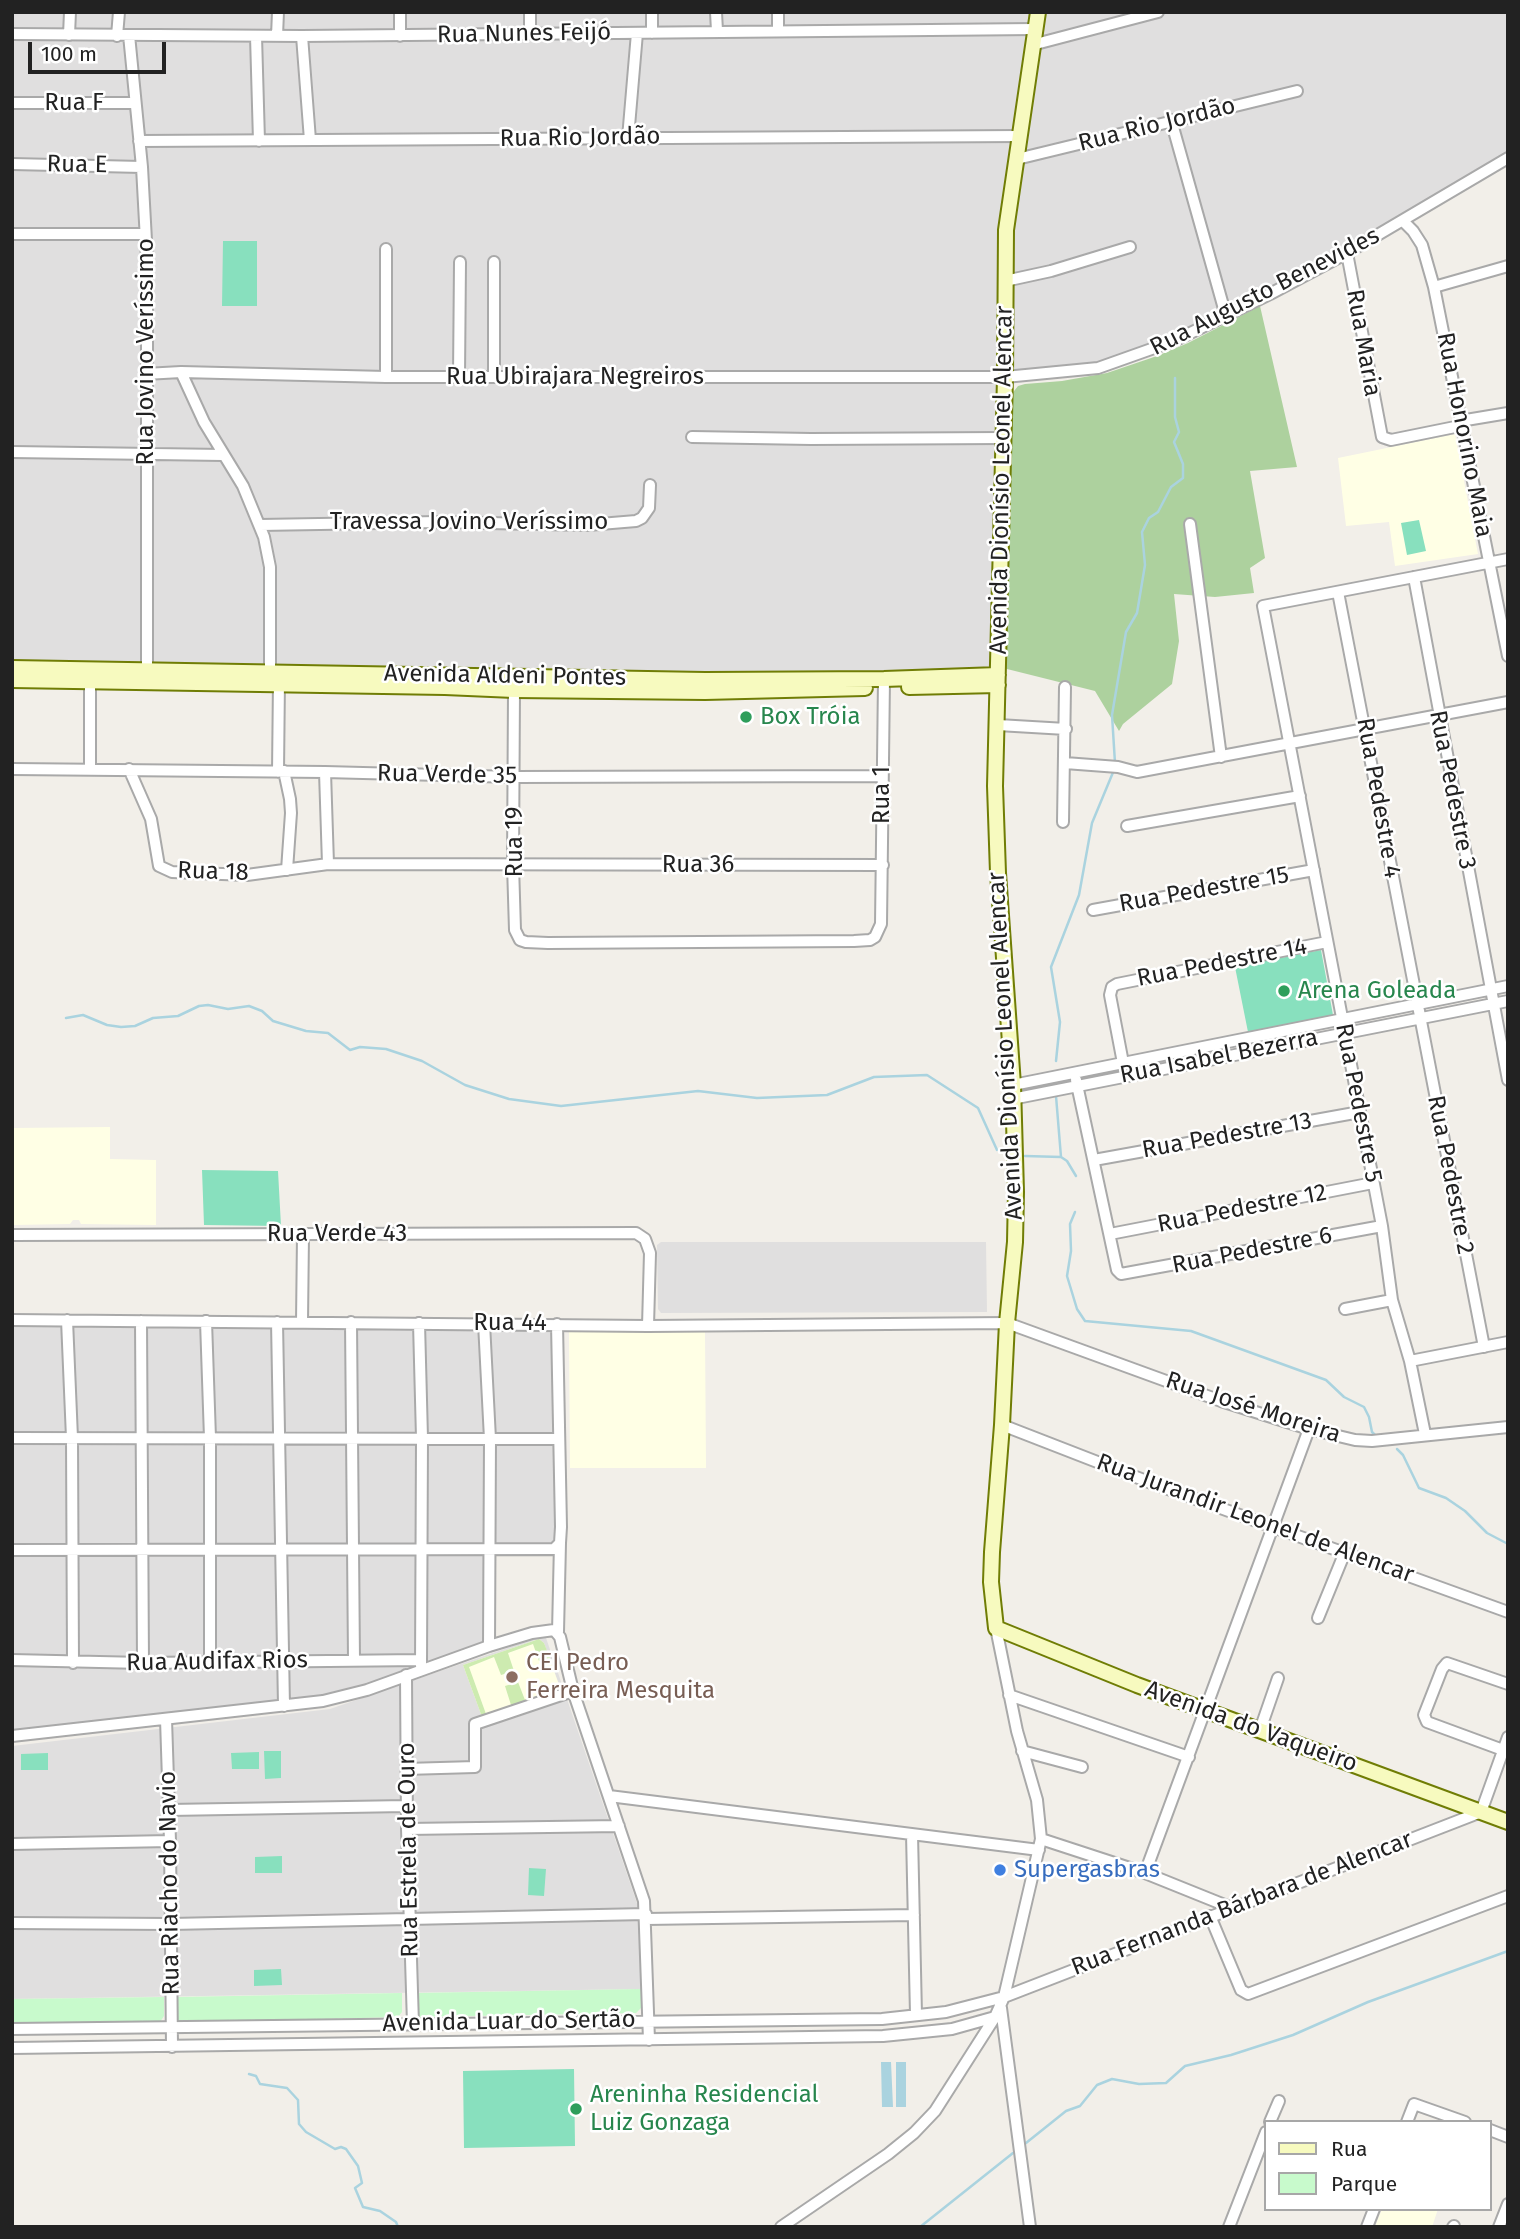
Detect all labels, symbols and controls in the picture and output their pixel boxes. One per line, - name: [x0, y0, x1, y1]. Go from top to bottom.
- street label: Rua Nunes Feijó: [437, 18, 611, 50]
- scale bar: [32, 28, 170, 72]
- text: 100 m: [41, 41, 97, 67]
- street label: Rua F: [44, 89, 104, 117]
- street label: Rua Rio Jordão: [1075, 92, 1239, 158]
- street label: Rua Rio Jordão: [499, 122, 661, 154]
- street label: Rua E: [46, 150, 108, 180]
- street label: Rua Augusto Benevides: [1145, 222, 1385, 362]
- street label: Rua Jovino Veríssimo: [132, 238, 160, 466]
- street label: Rua Maria: [1339, 287, 1387, 399]
- street label: Avenida Dionísio Leonel Alencar: [985, 305, 1019, 655]
- street label: Rua Honorino Maia: [1430, 330, 1498, 540]
- street label: Rua Ubirajara Negreiros: [446, 363, 704, 391]
- street label: Travessa Jovino Veríssimo: [330, 508, 608, 536]
- street label: Avenida Aldeni Pontes: [384, 659, 626, 693]
- place label: Box Tróia: [760, 703, 860, 731]
- street label: Rua Pedestre 3: [1422, 708, 1482, 872]
- marker: Box Tróia: [738, 709, 754, 725]
- street label: Rua Pedestre 4: [1350, 716, 1406, 880]
- street label: Rua Verde 35: [377, 759, 517, 791]
- street label: Rua 1: [868, 766, 896, 824]
- street label: Rua 19: [501, 807, 529, 877]
- street label: Rua 36: [662, 851, 734, 879]
- street label: Rua 18: [177, 856, 249, 888]
- street label: Rua Pedestre 15: [1117, 861, 1291, 919]
- street label: Avenida Dionísio Leonel Alencar: [982, 871, 1030, 1221]
- street label: Rua Pedestre 14: [1135, 932, 1309, 994]
- place label: Arena Goleada: [1298, 977, 1456, 1005]
- marker: Arena Goleada: [1276, 983, 1292, 999]
- street label: Rua Pedestre 5: [1328, 1021, 1388, 1185]
- street label: Rua Isabel Bezerra: [1117, 1024, 1321, 1090]
- street label: Rua Pedestre 2: [1420, 1093, 1480, 1257]
- street label: Rua Pedestre 13: [1140, 1107, 1314, 1165]
- street label: Rua Pedestre 12: [1155, 1178, 1329, 1240]
- street label: Rua Verde 43: [267, 1220, 407, 1248]
- street label: Rua Pedestre 6: [1170, 1221, 1334, 1281]
- street label: Rua 44: [473, 1309, 547, 1337]
- street label: Rua José Moreira: [1162, 1366, 1344, 1450]
- street label: Rua Jurandir Leonel de Alencar: [1092, 1448, 1418, 1590]
- street label: Rua Audifax Rios: [126, 1646, 308, 1678]
- place label: CEI Pedro Ferreira Mesquita: [526, 1649, 715, 1705]
- marker: CEI Pedro Ferreira Mesquita: [504, 1669, 520, 1685]
- street label: Avenida do Vaqueiro: [1141, 1675, 1361, 1779]
- street label: Rua Estrela de Ouro: [393, 1742, 425, 1958]
- street label: Rua Riacho do Navio: [154, 1770, 186, 1996]
- street label: Rua Fernanda Bárbara de Alencar: [1067, 1825, 1417, 1983]
- place label: Supergasbras: [1014, 1856, 1160, 1884]
- marker: Supergasbras: [992, 1862, 1008, 1878]
- street label: Avenida Luar do Sertão: [382, 2005, 636, 2039]
- place label: Areninha Residencial Luiz Gonzaga: [590, 2081, 819, 2137]
- marker: Areninha Residencial Luiz Gonzaga: [568, 2101, 584, 2117]
- legend: [1264, 2120, 1492, 2211]
- text: Rua: [1331, 2136, 1367, 2162]
- text: Parque: [1331, 2171, 1397, 2197]

